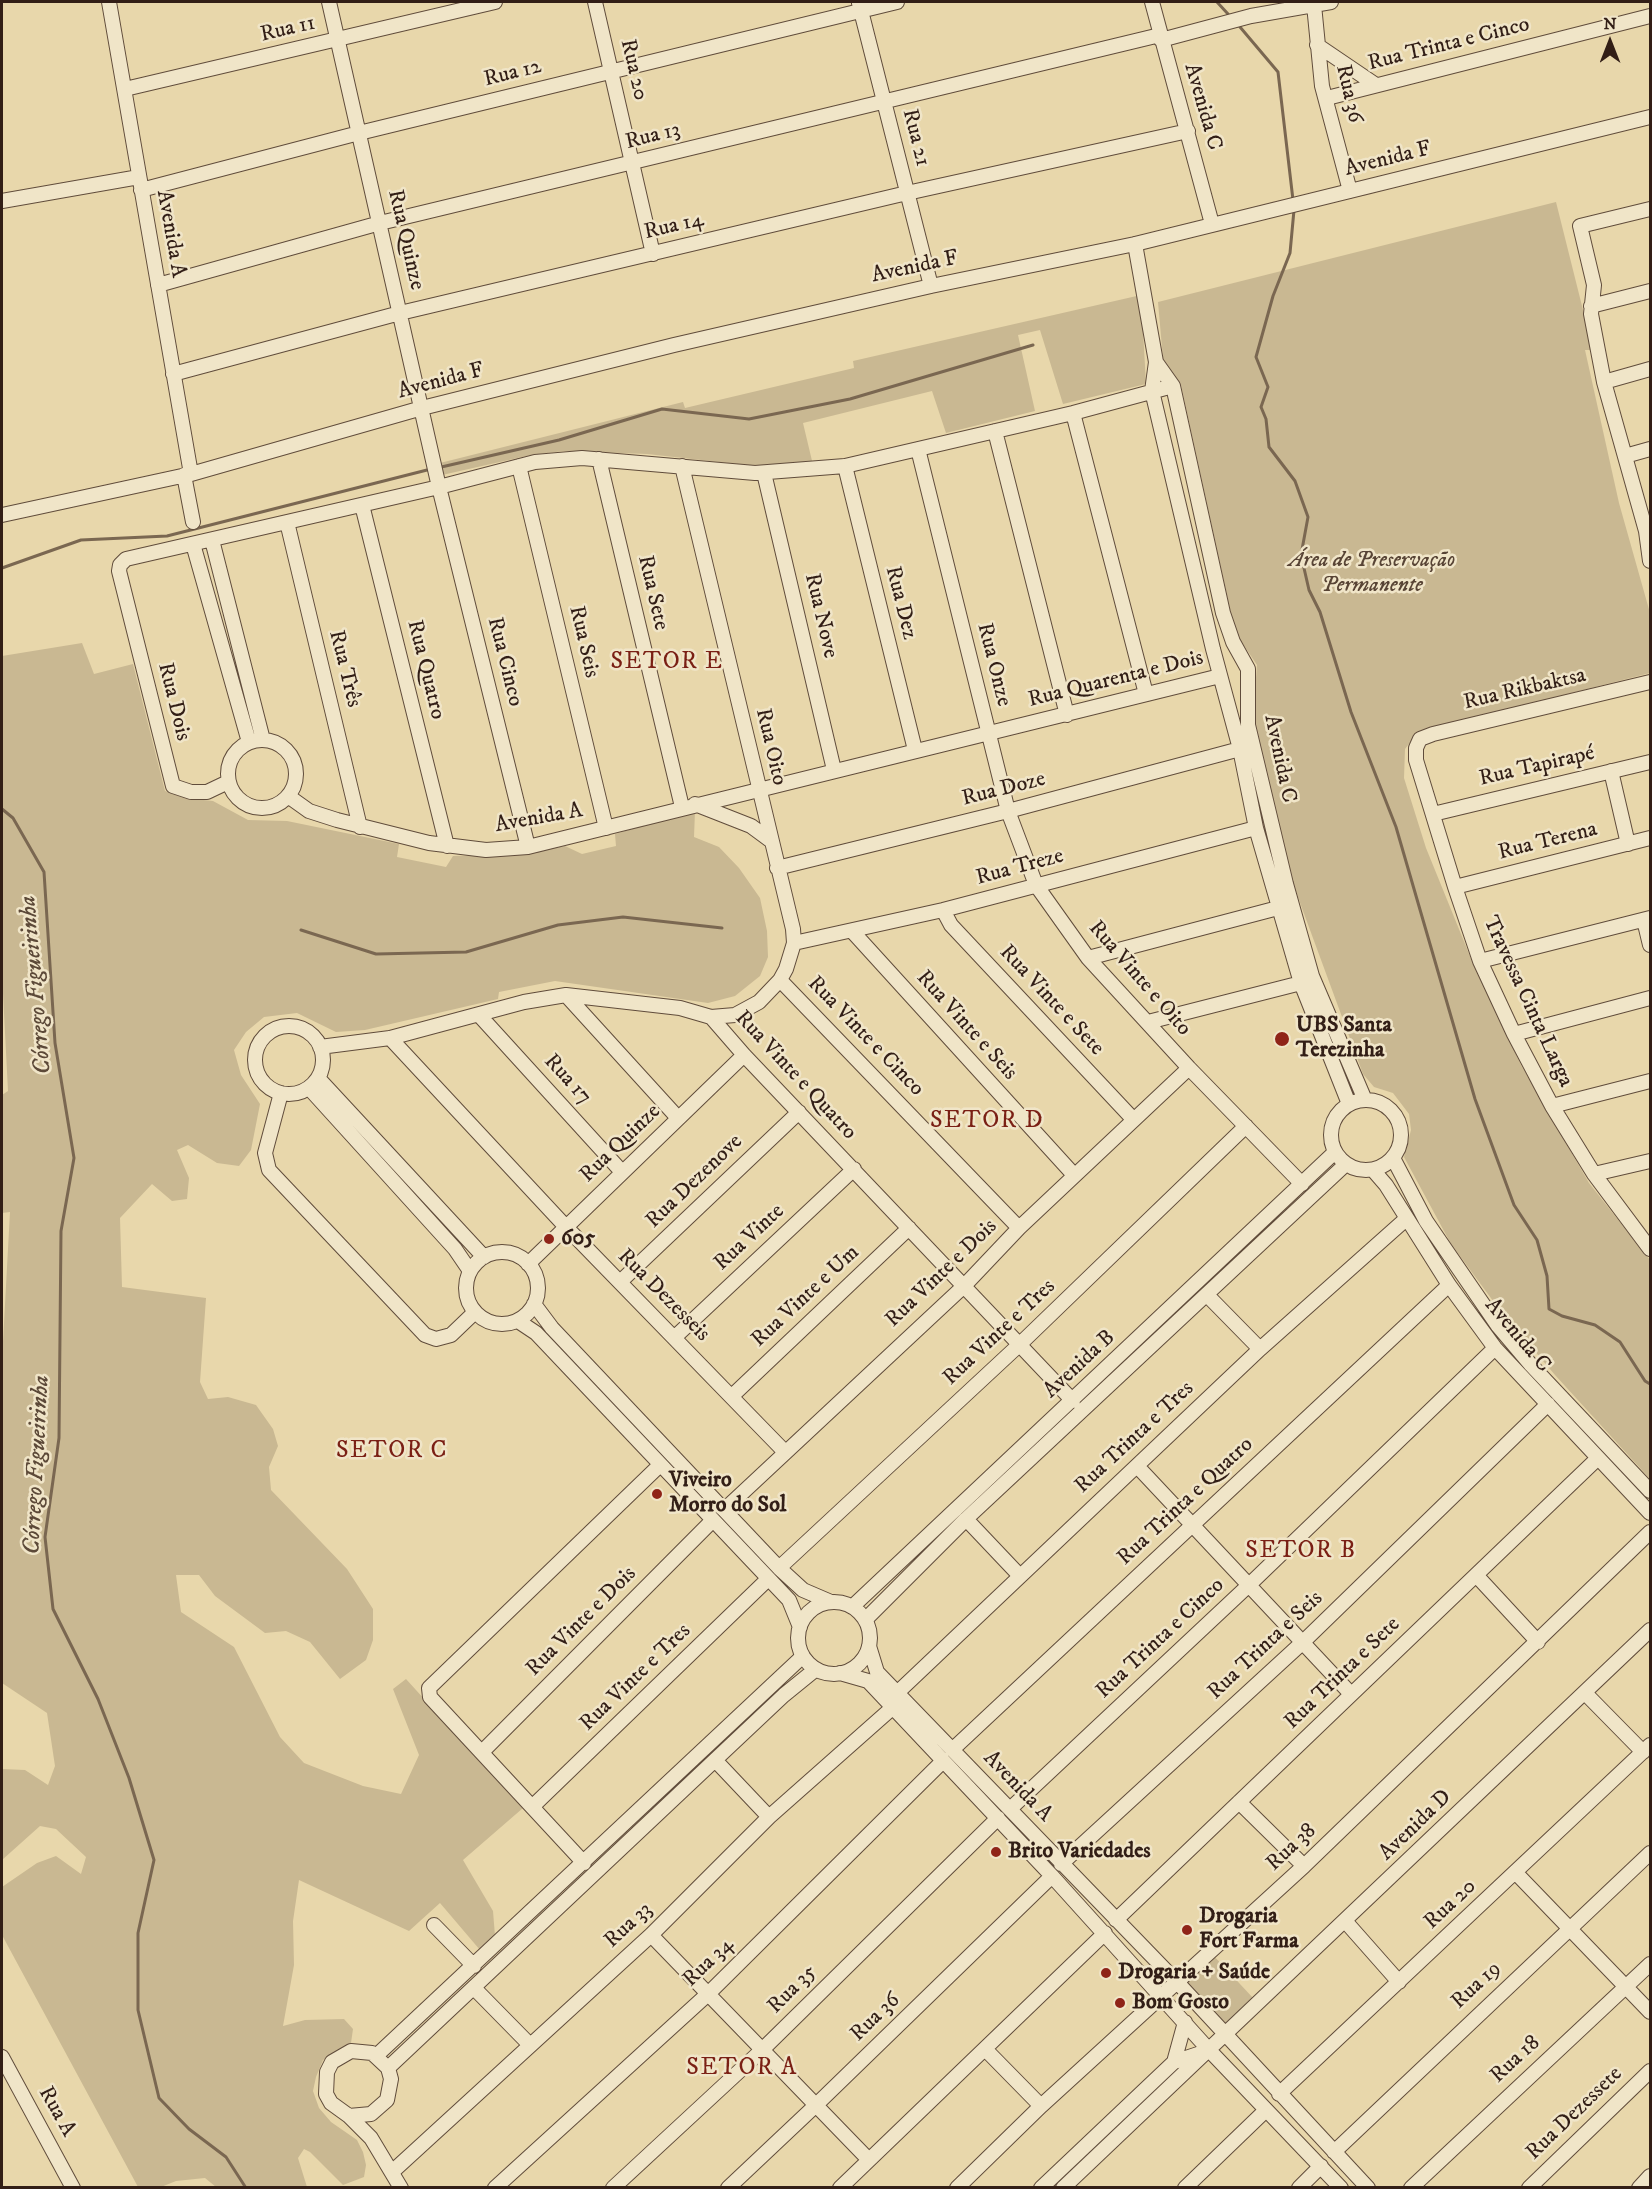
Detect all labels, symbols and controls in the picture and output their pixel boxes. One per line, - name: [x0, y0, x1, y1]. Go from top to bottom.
- street label: Rua 11: [258, 11, 318, 49]
- street label: Rua Trinta e Cinco: [1365, 12, 1533, 78]
- north arrow: [1580, 12, 1640, 72]
- text: N: [1603, 14, 1617, 34]
- street label: Rua 20: [613, 37, 653, 103]
- street label: Rua 12: [482, 54, 544, 94]
- street label: Avenida C: [1177, 61, 1227, 153]
- street label: Rua 36: [1329, 62, 1367, 126]
- street label: Rua 21: [895, 107, 935, 169]
- street label: Rua 13: [623, 117, 683, 157]
- street label: Avenida F: [1342, 137, 1434, 183]
- street label: Rua Quinze: [381, 187, 429, 293]
- street label: Avenida A: [149, 188, 191, 280]
- street label: Rua 14: [642, 207, 706, 247]
- street label: Avenida F: [869, 246, 961, 290]
- street label: Avenida F: [395, 358, 487, 406]
- park label: Área de Preservação Permanente: [1289, 548, 1455, 600]
- street label: Rua Sete: [631, 553, 673, 633]
- street label: Rua Dez: [878, 564, 922, 642]
- street label: Rua Nove: [797, 571, 843, 661]
- street label: Rua Seis: [562, 603, 604, 681]
- street label: Rua Cinco: [480, 615, 528, 709]
- street label: Rua Quatro: [400, 618, 450, 722]
- street label: Rua Onze: [970, 621, 1016, 709]
- street label: Rua Três: [322, 628, 366, 710]
- street label: Rua Quarenta e Dois: [1026, 646, 1206, 714]
- district label: SETOR E: [610, 649, 724, 677]
- street label: Rua Dois: [151, 660, 195, 744]
- street label: Rua Rikbaktsa: [1461, 663, 1589, 717]
- street label: Rua Oito: [748, 706, 792, 788]
- street label: Avenida C: [1257, 713, 1301, 805]
- street label: Rua Tapirapé: [1477, 741, 1597, 793]
- street label: Rua Doze: [960, 767, 1048, 813]
- street label: Avenida A: [493, 798, 585, 840]
- street label: Rua Terena: [1496, 817, 1600, 867]
- street label: Rua Treze: [973, 844, 1067, 892]
- water label: Córrego Figueirinha: [15, 894, 59, 1076]
- street label: Travessa Cinta Larga: [1476, 912, 1578, 1092]
- street label: Rua Vinte e Oito: [1082, 916, 1196, 1042]
- street label: Rua Vinte e Sete: [993, 940, 1109, 1062]
- street label: Rua Vinte e Seis: [910, 966, 1022, 1086]
- street label: Rua Vinte e Cinco: [801, 971, 929, 1103]
- street label: Rua Vinte e Quatro: [728, 1006, 862, 1146]
- place label: UBS Santa Terezinha: [1296, 1013, 1392, 1064]
- marker: UBS Santa Terezinha: [1273, 1030, 1291, 1048]
- street label: Rua 17: [537, 1049, 597, 1111]
- street label: Rua Quinze: [575, 1099, 667, 1189]
- district label: SETOR D: [930, 1108, 1044, 1136]
- street label: Rua Dezenove: [641, 1129, 749, 1235]
- street label: Rua Vinte: [709, 1199, 791, 1277]
- street label: Rua Vinte e Dois: [881, 1214, 1003, 1334]
- place label: 605: [561, 1226, 595, 1252]
- marker: 605: [542, 1232, 556, 1246]
- street label: Rua Vinte e Um: [747, 1240, 865, 1354]
- street label: Rua Dezesseis: [611, 1244, 715, 1348]
- street label: Rua Vinte e Tres: [938, 1274, 1062, 1392]
- street label: Avenida C: [1478, 1293, 1556, 1379]
- street label: Avenida B: [1039, 1325, 1121, 1405]
- water label: Córrego Figueirinha: [19, 1375, 57, 1555]
- street label: Rua Trinta e Tres: [1070, 1376, 1200, 1500]
- street label: Rua Trinta e Quatro: [1113, 1432, 1259, 1572]
- district label: SETOR C: [336, 1438, 448, 1466]
- place label: Viveiro Morro do Sol: [669, 1468, 786, 1520]
- marker: Viveiro Morro do Sol: [650, 1487, 664, 1501]
- district label: SETOR B: [1245, 1538, 1357, 1566]
- street label: Rua Vinte e Dois: [521, 1561, 643, 1683]
- street label: Rua Trinta e Cinco: [1091, 1573, 1231, 1705]
- street label: Rua Trinta e Seis: [1203, 1586, 1329, 1706]
- street label: Rua Trinta e Sete: [1280, 1612, 1406, 1736]
- street label: Rua Vinte e Tres: [575, 1619, 697, 1737]
- street label: Avenida A: [977, 1746, 1057, 1828]
- street label: Avenida D: [1374, 1785, 1458, 1867]
- street label: Rua 38: [1262, 1818, 1322, 1878]
- place label: Brito Variedades: [1008, 1839, 1151, 1865]
- marker: Brito Variedades: [989, 1845, 1003, 1859]
- street label: Rua 20: [1419, 1874, 1483, 1936]
- street label: Rua 33: [600, 1897, 658, 1955]
- place label: Drogaria Fort Farma: [1199, 1904, 1299, 1956]
- marker: Drogaria Fort Farma: [1180, 1923, 1194, 1937]
- street label: Rua 34: [678, 1933, 740, 1993]
- street label: Rua 19: [1447, 1956, 1507, 2016]
- street label: Rua 35: [763, 1960, 823, 2020]
- place label: Drogaria + Saúde: [1118, 1960, 1270, 1986]
- marker: Drogaria + Saúde: [1099, 1966, 1113, 1980]
- street label: Rua 36: [846, 1988, 906, 2048]
- place label: Bom Gosto: [1132, 1990, 1229, 2016]
- marker: Bom Gosto: [1113, 1996, 1127, 2010]
- street label: Rua 18: [1486, 2030, 1546, 2090]
- district label: SETOR A: [686, 2055, 798, 2083]
- street label: Rua Dezessete: [1521, 2062, 1629, 2166]
- street label: Rua A: [32, 2082, 80, 2142]

